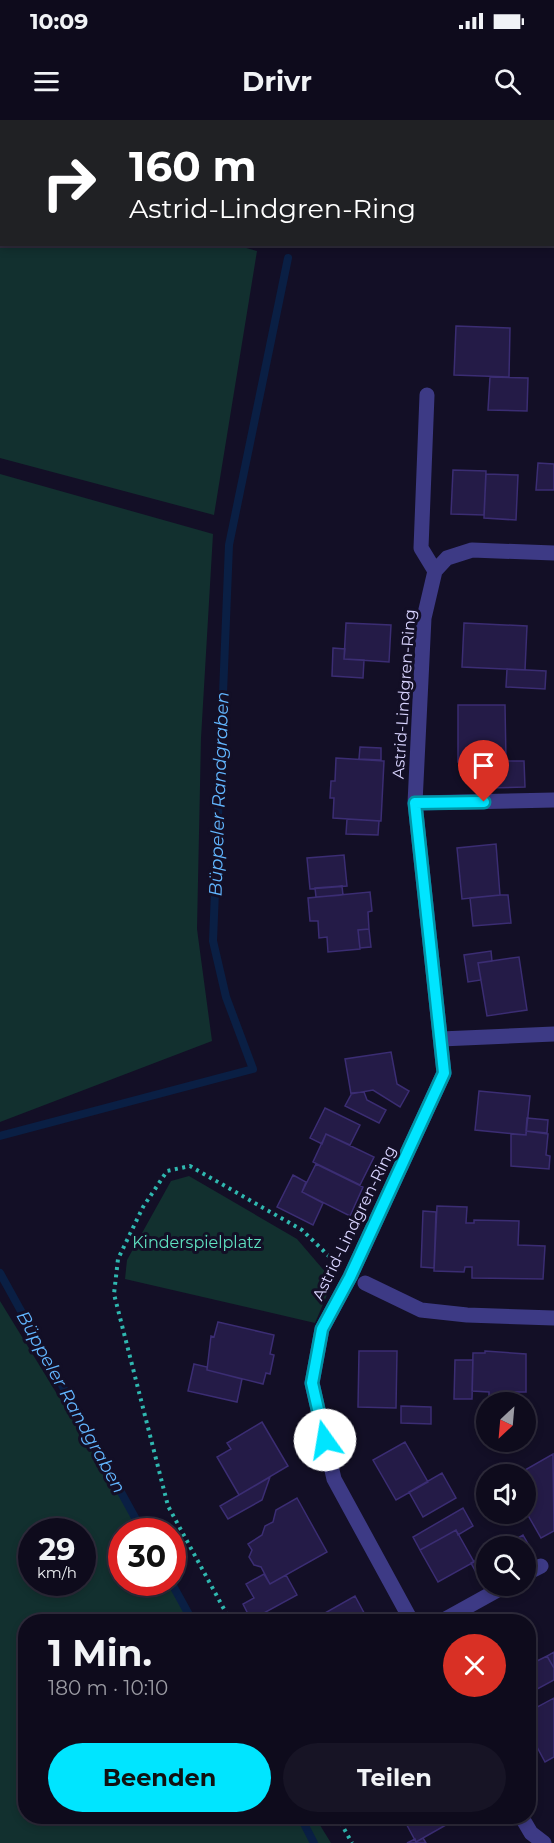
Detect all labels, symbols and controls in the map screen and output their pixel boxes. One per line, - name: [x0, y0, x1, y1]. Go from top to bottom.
- text: 10:09: [30, 8, 88, 35]
- icon: menu: [30, 65, 63, 98]
- text: Drivr: [242, 65, 312, 98]
- icon: search: [491, 65, 524, 98]
- text: 160 m: [129, 140, 257, 192]
- icon: right: [30, 144, 108, 222]
- text: Astrid-Lindgren-Ring: [129, 192, 416, 225]
- street label: Astrid-Lindgren-Ring: [389, 609, 419, 779]
- water label: Büppeler Randgraben: [204, 691, 234, 897]
- pin: [458, 740, 509, 802]
- icon: arrive: [467, 749, 500, 782]
- street label: Astrid-Lindgren-Ring: [308, 1142, 400, 1304]
- park label: Kinderspielplatz: [132, 1233, 262, 1252]
- water label: Büppeler Randgraben: [12, 1307, 130, 1497]
- north arrow: [476, 1392, 536, 1452]
- map controls: [476, 1392, 536, 1596]
- position arrow: [293, 1408, 357, 1472]
- button: sound: [476, 1464, 536, 1524]
- speed limit sign: 30: [108, 1518, 186, 1596]
- text: 29: [39, 1531, 75, 1568]
- button: search: [476, 1536, 536, 1596]
- text: km/h: [37, 1563, 77, 1582]
- text: 1 Min.: [48, 1631, 152, 1675]
- button: close: [443, 1634, 506, 1697]
- text: 180 m · 10:10: [48, 1676, 168, 1700]
- button: Beenden: [48, 1743, 271, 1812]
- button: Teilen: [283, 1743, 506, 1812]

